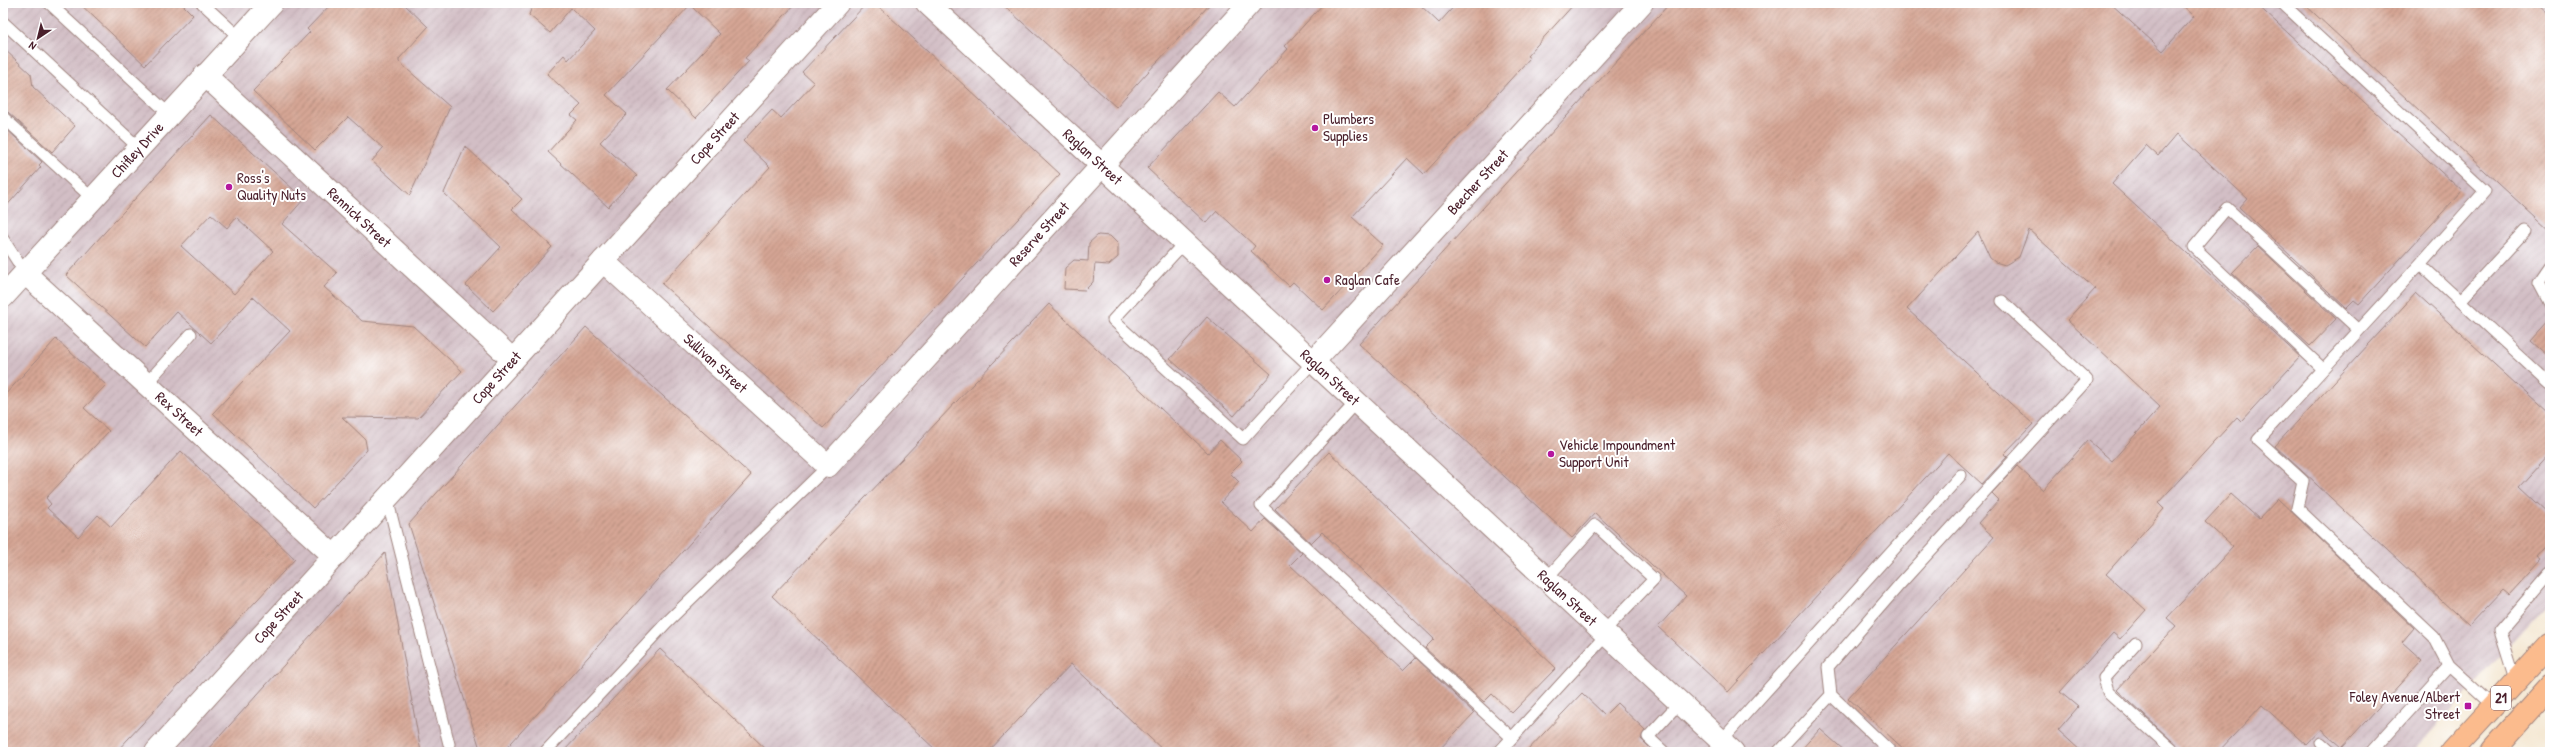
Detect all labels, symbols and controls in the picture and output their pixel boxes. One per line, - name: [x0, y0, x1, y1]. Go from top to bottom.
- north arrow: [18, 18, 58, 58]
- text: N: [26, 39, 39, 54]
- street label: Cope Street: [685, 106, 745, 169]
- place label: Plumbers Supplies: [1323, 108, 1374, 146]
- street label: Chifley Drive: [106, 117, 168, 183]
- street label: Raglan Street: [1058, 123, 1128, 190]
- marker: Plumbers Supplies: [1310, 123, 1320, 133]
- street label: Beecher Street: [1442, 144, 1513, 219]
- place label: Ross's Quality Nuts: [237, 167, 306, 205]
- marker: Ross's Quality Nuts: [224, 182, 234, 192]
- street label: Rennick Street: [323, 182, 397, 253]
- street label: Reserve Street: [1004, 196, 1074, 271]
- place label: Raglan Cafe: [1335, 269, 1400, 290]
- marker: Raglan Cafe: [1322, 275, 1332, 285]
- street label: Sullivan Street: [679, 328, 753, 398]
- street label: Raglan Street: [1296, 344, 1365, 411]
- street label: Cope Street: [467, 346, 527, 409]
- street label: Rex Street: [151, 386, 209, 442]
- place label: Vehicle Impoundment Support Unit: [1559, 434, 1676, 472]
- marker: Vehicle Impoundment Support Unit: [1546, 449, 1556, 459]
- street label: Raglan Street: [1533, 565, 1603, 631]
- street label: Cope Street: [248, 585, 308, 648]
- place label: Foley Avenue/Albert Street: [2349, 686, 2461, 724]
- road number: 21: [2491, 686, 2511, 710]
- marker: Foley Avenue/Albert Street: [2463, 701, 2473, 711]

